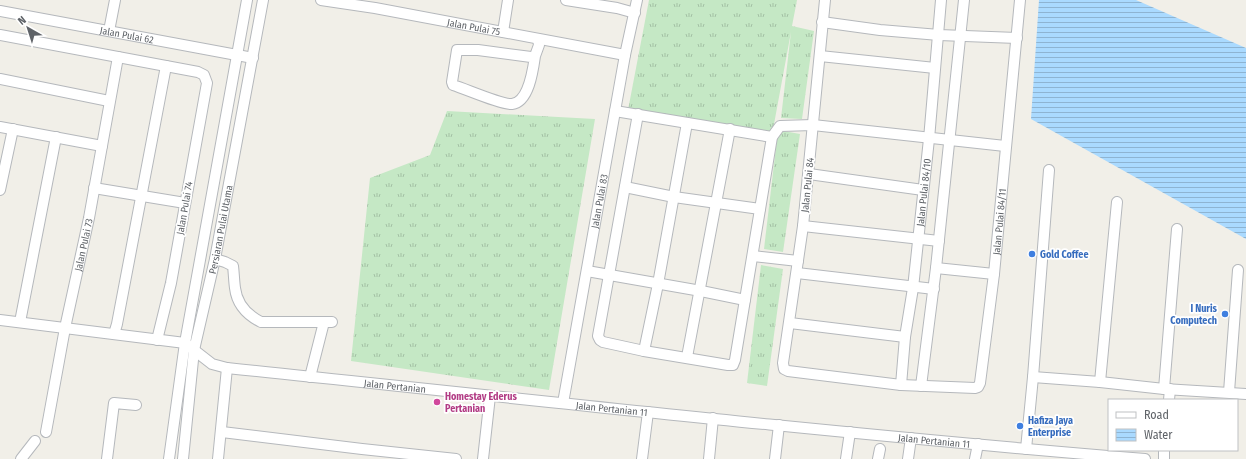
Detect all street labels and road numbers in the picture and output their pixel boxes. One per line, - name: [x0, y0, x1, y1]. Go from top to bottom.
- street label: Jalan Pulai 75: [446, 17, 501, 38]
- street label: Jalan Pulai 62: [99, 25, 155, 47]
- street label: Jalan Pulai 84: [799, 157, 817, 213]
- street label: Jalan Pulai 84/10: [915, 158, 934, 227]
- street label: Jalan Pulai 83: [589, 173, 611, 229]
- street label: Jalan Pulai 74: [174, 180, 196, 236]
- street label: Persiaran Pulai Utama: [207, 184, 236, 275]
- street label: Jalan Pulai 84/11: [991, 188, 1009, 256]
- street label: Jalan Pulai 73: [73, 217, 96, 272]
- street label: Jalan Pertanian: [363, 377, 426, 396]
- street label: Jalan Pertanian 11: [575, 400, 648, 419]
- street label: Jalan Pertanian 11: [898, 432, 971, 451]

